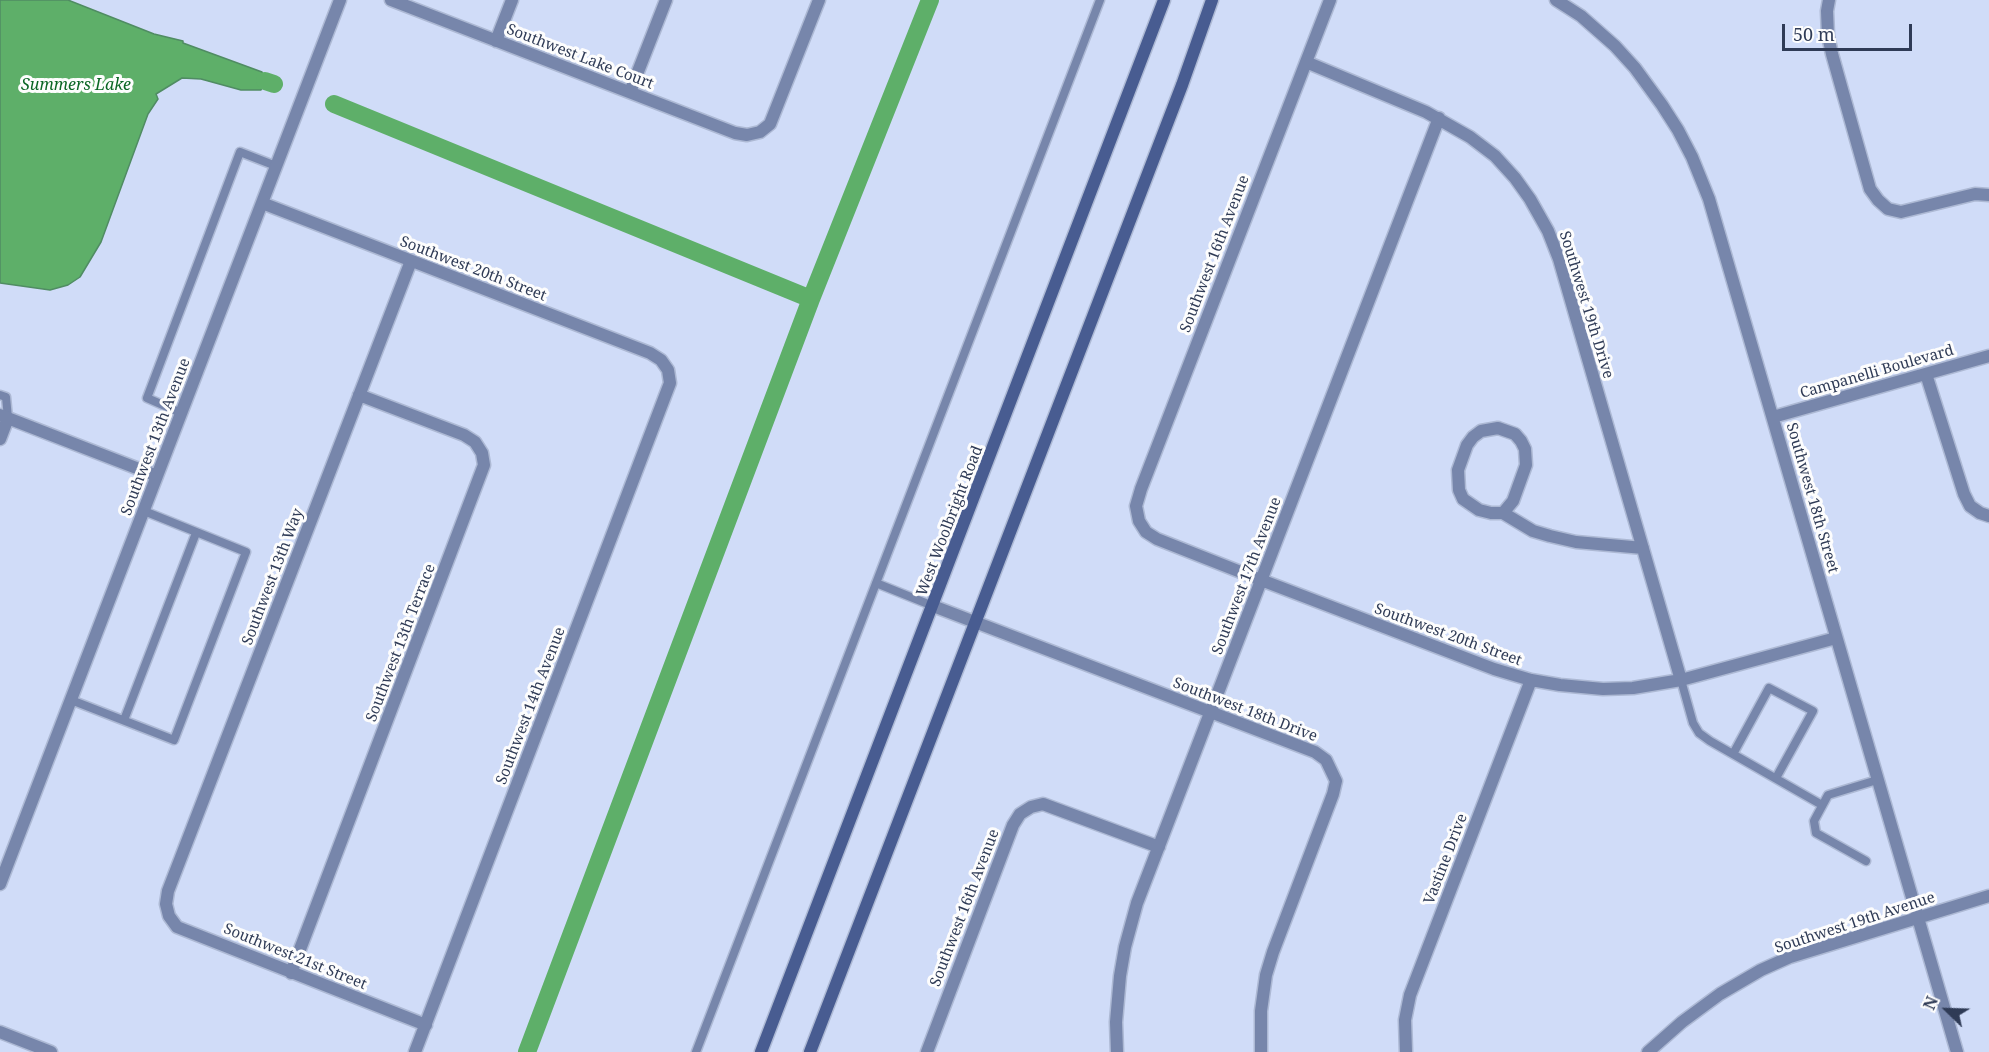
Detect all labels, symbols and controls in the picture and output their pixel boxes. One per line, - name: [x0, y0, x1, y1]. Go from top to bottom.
- scale bar: [1785, 12, 1916, 50]
- street label: Southwest Lake Court: [504, 21, 656, 93]
- text: 50 m: [1793, 22, 1835, 46]
- water label: Summers Lake: [21, 75, 131, 95]
- street label: Southwest 16th Avenue: [1177, 173, 1253, 335]
- street label: Southwest 19th Drive: [1555, 229, 1617, 381]
- street label: Southwest 20th Street: [397, 233, 549, 305]
- street label: Campanelli Boulevard: [1798, 341, 1956, 403]
- street label: Southwest 13th Avenue: [118, 356, 194, 518]
- street label: Southwest 18th Street: [1782, 421, 1842, 575]
- street label: West Woolbright Road: [913, 443, 987, 599]
- street label: Southwest 17th Avenue: [1209, 495, 1285, 657]
- street label: Southwest 13th Way: [239, 506, 307, 648]
- street label: Southwest 13th Terrace: [363, 562, 439, 724]
- street label: Southwest 20th Street: [1372, 600, 1524, 670]
- street label: Southwest 14th Avenue: [493, 625, 569, 787]
- street label: Southwest 18th Drive: [1170, 674, 1320, 746]
- street label: Vastine Drive: [1420, 811, 1472, 907]
- street label: Southwest 16th Avenue: [927, 827, 1003, 989]
- street label: Southwest 19th Avenue: [1773, 889, 1937, 957]
- street label: Southwest 21st Street: [221, 920, 369, 994]
- north arrow: [1917, 980, 1977, 1040]
- text: N: [1918, 993, 1943, 1013]

